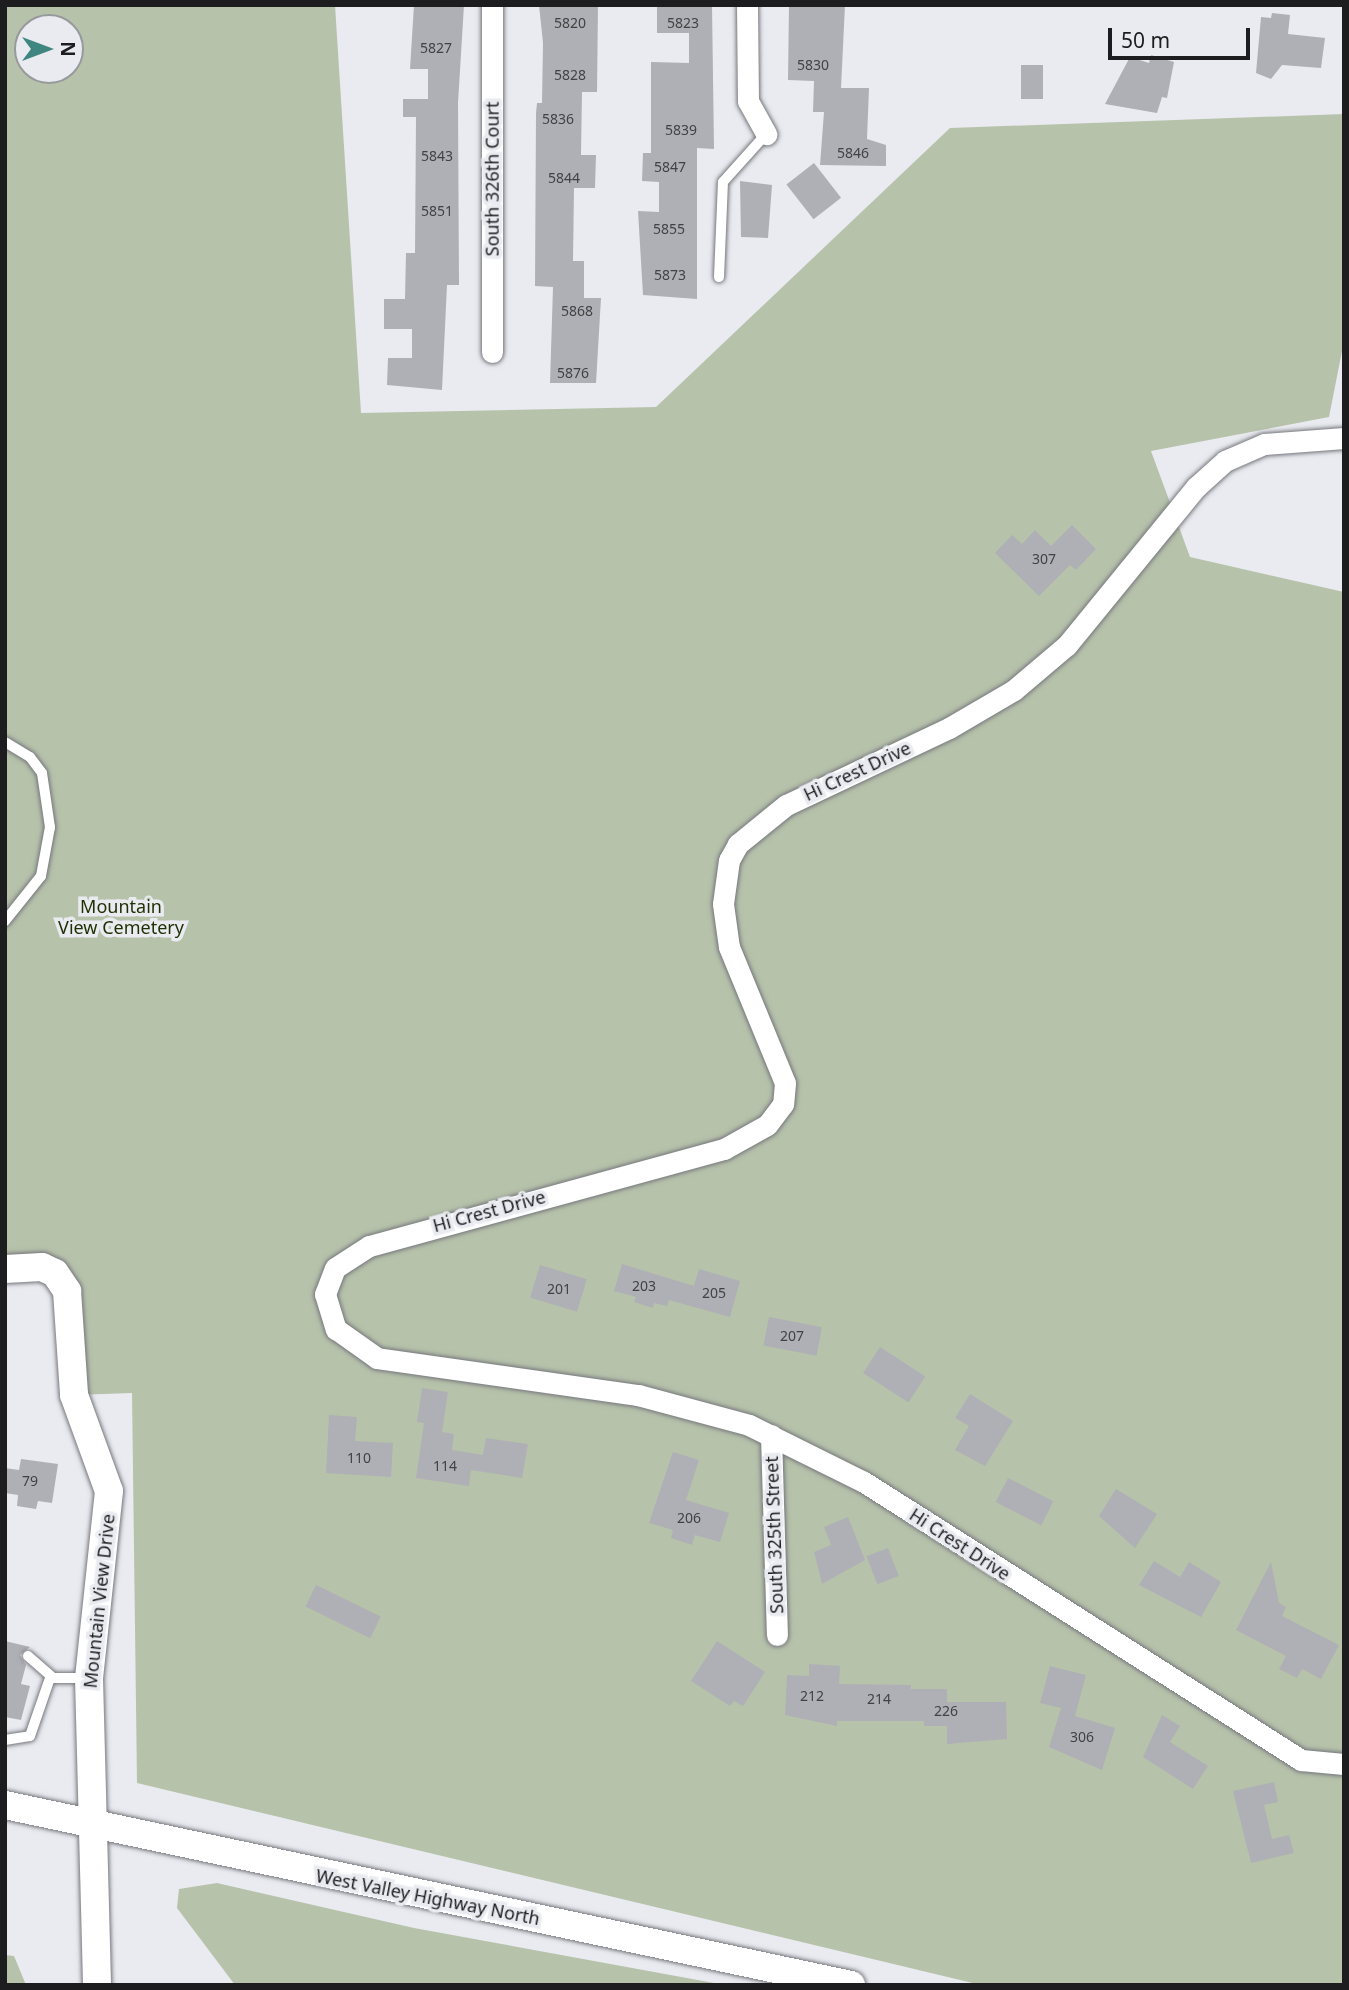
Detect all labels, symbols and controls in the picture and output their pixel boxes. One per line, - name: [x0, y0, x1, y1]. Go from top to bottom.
- north arrow: [14, 14, 84, 84]
- scale bar: [1111, 14, 1253, 58]
- house number: 5820: [554, 15, 586, 31]
- house number: 5823: [667, 15, 699, 31]
- text: 50 m: [1121, 26, 1170, 54]
- house number: 5827: [420, 40, 452, 56]
- text: N: [55, 41, 81, 57]
- house number: 5830: [797, 57, 829, 73]
- house number: 5828: [554, 67, 586, 83]
- street label: South 326th Court: [481, 102, 503, 256]
- house number: 5836: [542, 111, 574, 127]
- house number: 5839: [665, 122, 697, 138]
- house number: 5846: [837, 145, 869, 161]
- house number: 5843: [421, 148, 453, 164]
- house number: 5847: [654, 159, 686, 175]
- house number: 5844: [548, 170, 580, 186]
- house number: 5851: [421, 203, 453, 219]
- house number: 5855: [653, 221, 685, 237]
- house number: 5873: [654, 267, 686, 283]
- house number: 5868: [561, 303, 593, 319]
- house number: 5876: [557, 365, 589, 381]
- house number: 307: [1032, 551, 1056, 567]
- street label: Hi Crest Drive: [800, 737, 914, 805]
- park label: Mountain View Cemetery: [58, 896, 184, 939]
- street label: Hi Crest Drive: [430, 1186, 548, 1236]
- house number: 203: [632, 1278, 656, 1294]
- house number: 201: [547, 1281, 571, 1297]
- house number: 205: [702, 1285, 726, 1301]
- house number: 207: [780, 1328, 804, 1344]
- house number: 110: [347, 1450, 371, 1466]
- street label: South 325th Street: [760, 1456, 788, 1614]
- house number: 114: [433, 1458, 457, 1474]
- house number: 79: [22, 1473, 38, 1489]
- street label: Hi Crest Drive: [906, 1503, 1014, 1585]
- house number: 206: [677, 1510, 701, 1526]
- street label: Mountain View Drive: [79, 1513, 119, 1689]
- house number: 212: [800, 1688, 824, 1704]
- house number: 214: [867, 1691, 891, 1707]
- house number: 226: [934, 1703, 958, 1719]
- house number: 306: [1070, 1729, 1094, 1745]
- street label: West Valley Highway North: [314, 1865, 542, 1929]

